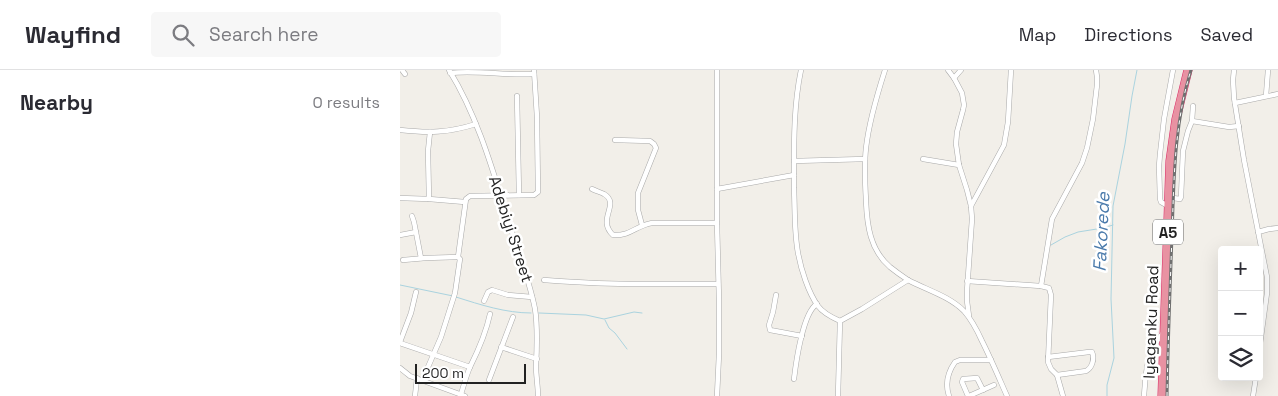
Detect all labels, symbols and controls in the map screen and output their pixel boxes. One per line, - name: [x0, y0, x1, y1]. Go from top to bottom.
- search box: [151, 12, 501, 57]
- text: Wayfind: [25, 19, 121, 50]
- icon: search: [169, 21, 197, 49]
- text: Search here: [209, 22, 319, 47]
- text: Map: [1019, 23, 1056, 46]
- text: Directions: [1084, 23, 1173, 46]
- text: Saved: [1201, 23, 1253, 46]
- text: Nearby: [20, 89, 93, 116]
- text: 0 results: [312, 92, 380, 113]
- street label: Adebiyi Street: [484, 173, 538, 285]
- water label: Fakorede: [1087, 190, 1115, 272]
- road number: A5: [1153, 220, 1183, 244]
- map controls: [1218, 246, 1263, 381]
- button: +: [1218, 246, 1263, 291]
- street label: Iyaganku Road: [1139, 265, 1163, 379]
- button: −: [1218, 291, 1263, 336]
- button: layers: [1218, 336, 1263, 381]
- scale bar: [415, 361, 526, 384]
- text: 200 m: [422, 364, 464, 382]

